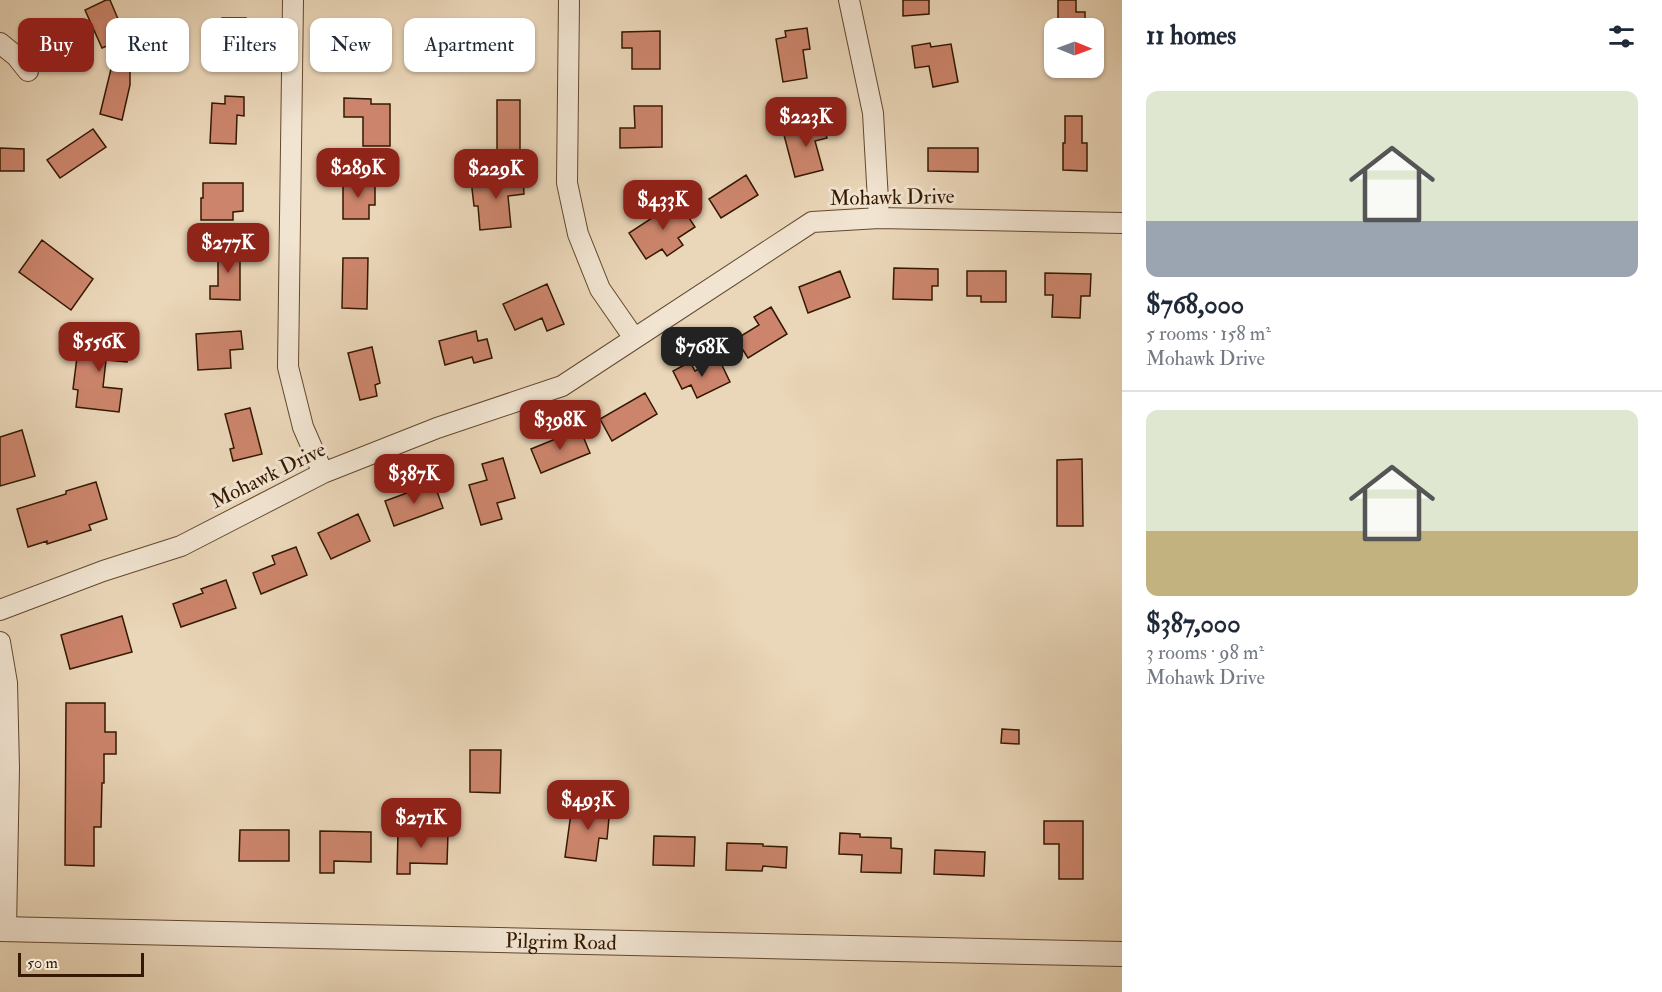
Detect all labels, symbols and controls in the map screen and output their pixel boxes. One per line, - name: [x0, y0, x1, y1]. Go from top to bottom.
- chip: Buy: [18, 18, 94, 72]
- chip: Rent: [106, 18, 189, 72]
- chip: Filters: [201, 18, 298, 72]
- chip: New: [310, 18, 392, 72]
- chip: Apartment: [404, 18, 535, 72]
- north arrow: [1044, 18, 1104, 78]
- map controls: [1044, 18, 1104, 78]
- text: 11 homes: [1146, 20, 1236, 52]
- icon: filters: [1605, 20, 1638, 53]
- pin: $223K: [764, 97, 848, 148]
- text: $223K: [779, 104, 833, 129]
- icon: home: [1338, 130, 1446, 238]
- pin: $289K: [316, 148, 400, 199]
- pin: $229K: [454, 149, 538, 200]
- text: $289K: [330, 155, 386, 180]
- text: $229K: [468, 156, 524, 181]
- pin: $433K: [621, 180, 705, 231]
- street label: Mohawk Drive: [829, 183, 955, 212]
- text: $433K: [637, 187, 689, 212]
- pin: $277K: [186, 223, 270, 274]
- text: $277K: [201, 230, 255, 255]
- text: $768,000: [1146, 289, 1244, 321]
- text: 5 rooms · 158 m²: [1146, 321, 1271, 346]
- pin: $556K: [57, 322, 141, 373]
- pin: $768K: [660, 327, 744, 378]
- text: $556K: [73, 329, 125, 354]
- text: $768K: [675, 334, 729, 359]
- text: Mohawk Drive: [1146, 346, 1265, 371]
- pin: $398K: [518, 400, 602, 451]
- text: $398K: [534, 407, 586, 432]
- street label: Mohawk Drive: [206, 436, 330, 515]
- icon: home: [1338, 449, 1446, 557]
- pin: $387K: [372, 454, 456, 505]
- text: $387K: [388, 461, 440, 486]
- text: $387,000: [1146, 608, 1241, 640]
- text: 3 rooms · 98 m²: [1146, 640, 1264, 665]
- text: Mohawk Drive: [1146, 665, 1265, 690]
- pin: $493K: [546, 780, 630, 831]
- text: $493K: [561, 787, 615, 812]
- pin: $271K: [379, 798, 463, 849]
- text: $271K: [395, 805, 447, 830]
- street label: Pilgrim Road: [505, 927, 618, 957]
- scale bar: [18, 950, 144, 978]
- text: 50 m: [27, 953, 58, 973]

